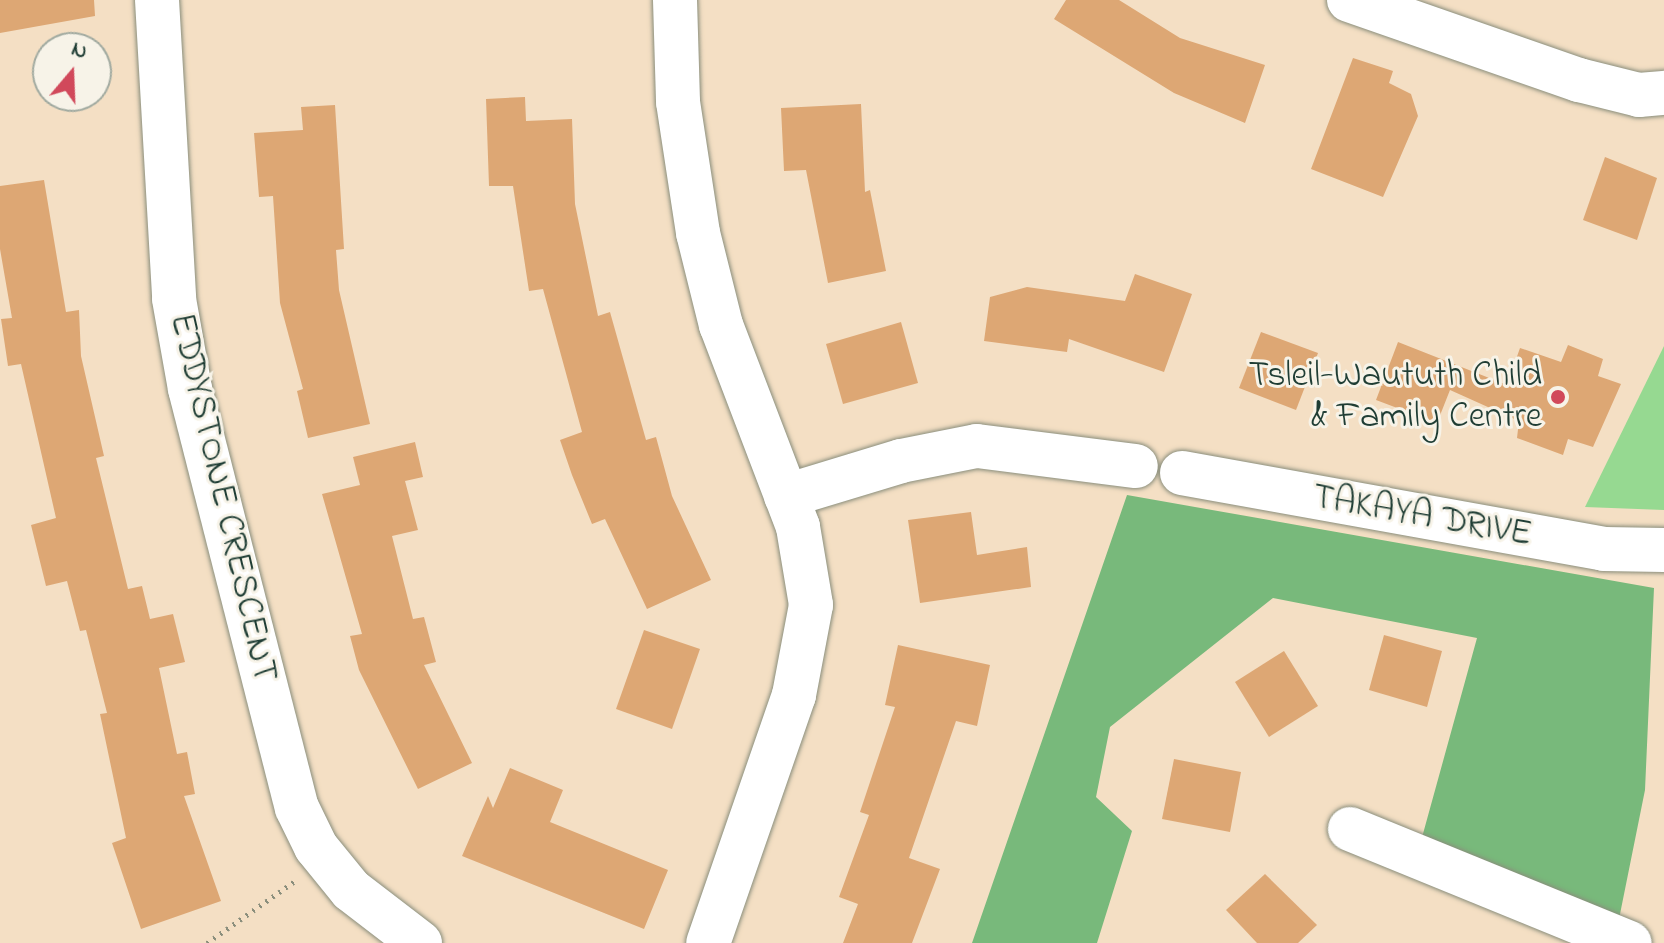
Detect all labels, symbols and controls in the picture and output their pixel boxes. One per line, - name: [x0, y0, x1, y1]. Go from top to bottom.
- north arrow: [32, 32, 112, 112]
- text: N: [67, 34, 91, 69]
- street label: EDDYSTONE CRESCENT: [159, 309, 285, 687]
- place label: Tsleil-Waututh Child & Family Centre: [1248, 354, 1542, 439]
- marker: Tsleil-Waututh Child & Family Centre: [1549, 388, 1567, 406]
- street label: TAKAYA DRIVE: [1309, 476, 1535, 558]

